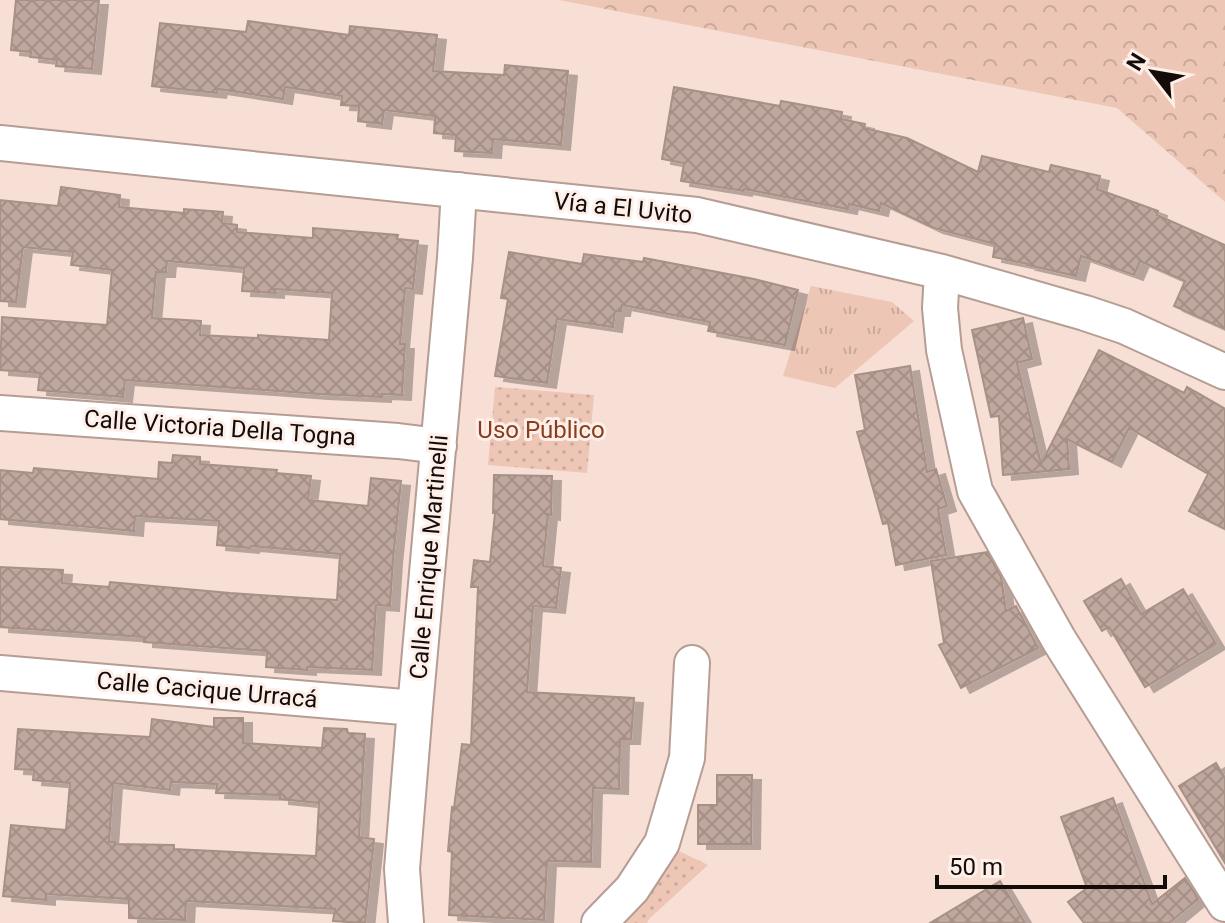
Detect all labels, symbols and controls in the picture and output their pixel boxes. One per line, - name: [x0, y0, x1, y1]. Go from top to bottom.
- north arrow: [1113, 32, 1193, 112]
- text: N: [1122, 49, 1151, 75]
- street label: Vía a El Uvito: [552, 187, 694, 229]
- street label: Calle Victoria Della Togna: [83, 405, 357, 451]
- park label: Uso Público: [477, 416, 605, 444]
- street label: Calle Enrique Martinelli: [404, 434, 454, 680]
- street label: Calle Cacique Urracá: [95, 666, 319, 714]
- scale bar: [937, 839, 1165, 889]
- text: 50 m: [949, 853, 1003, 881]

